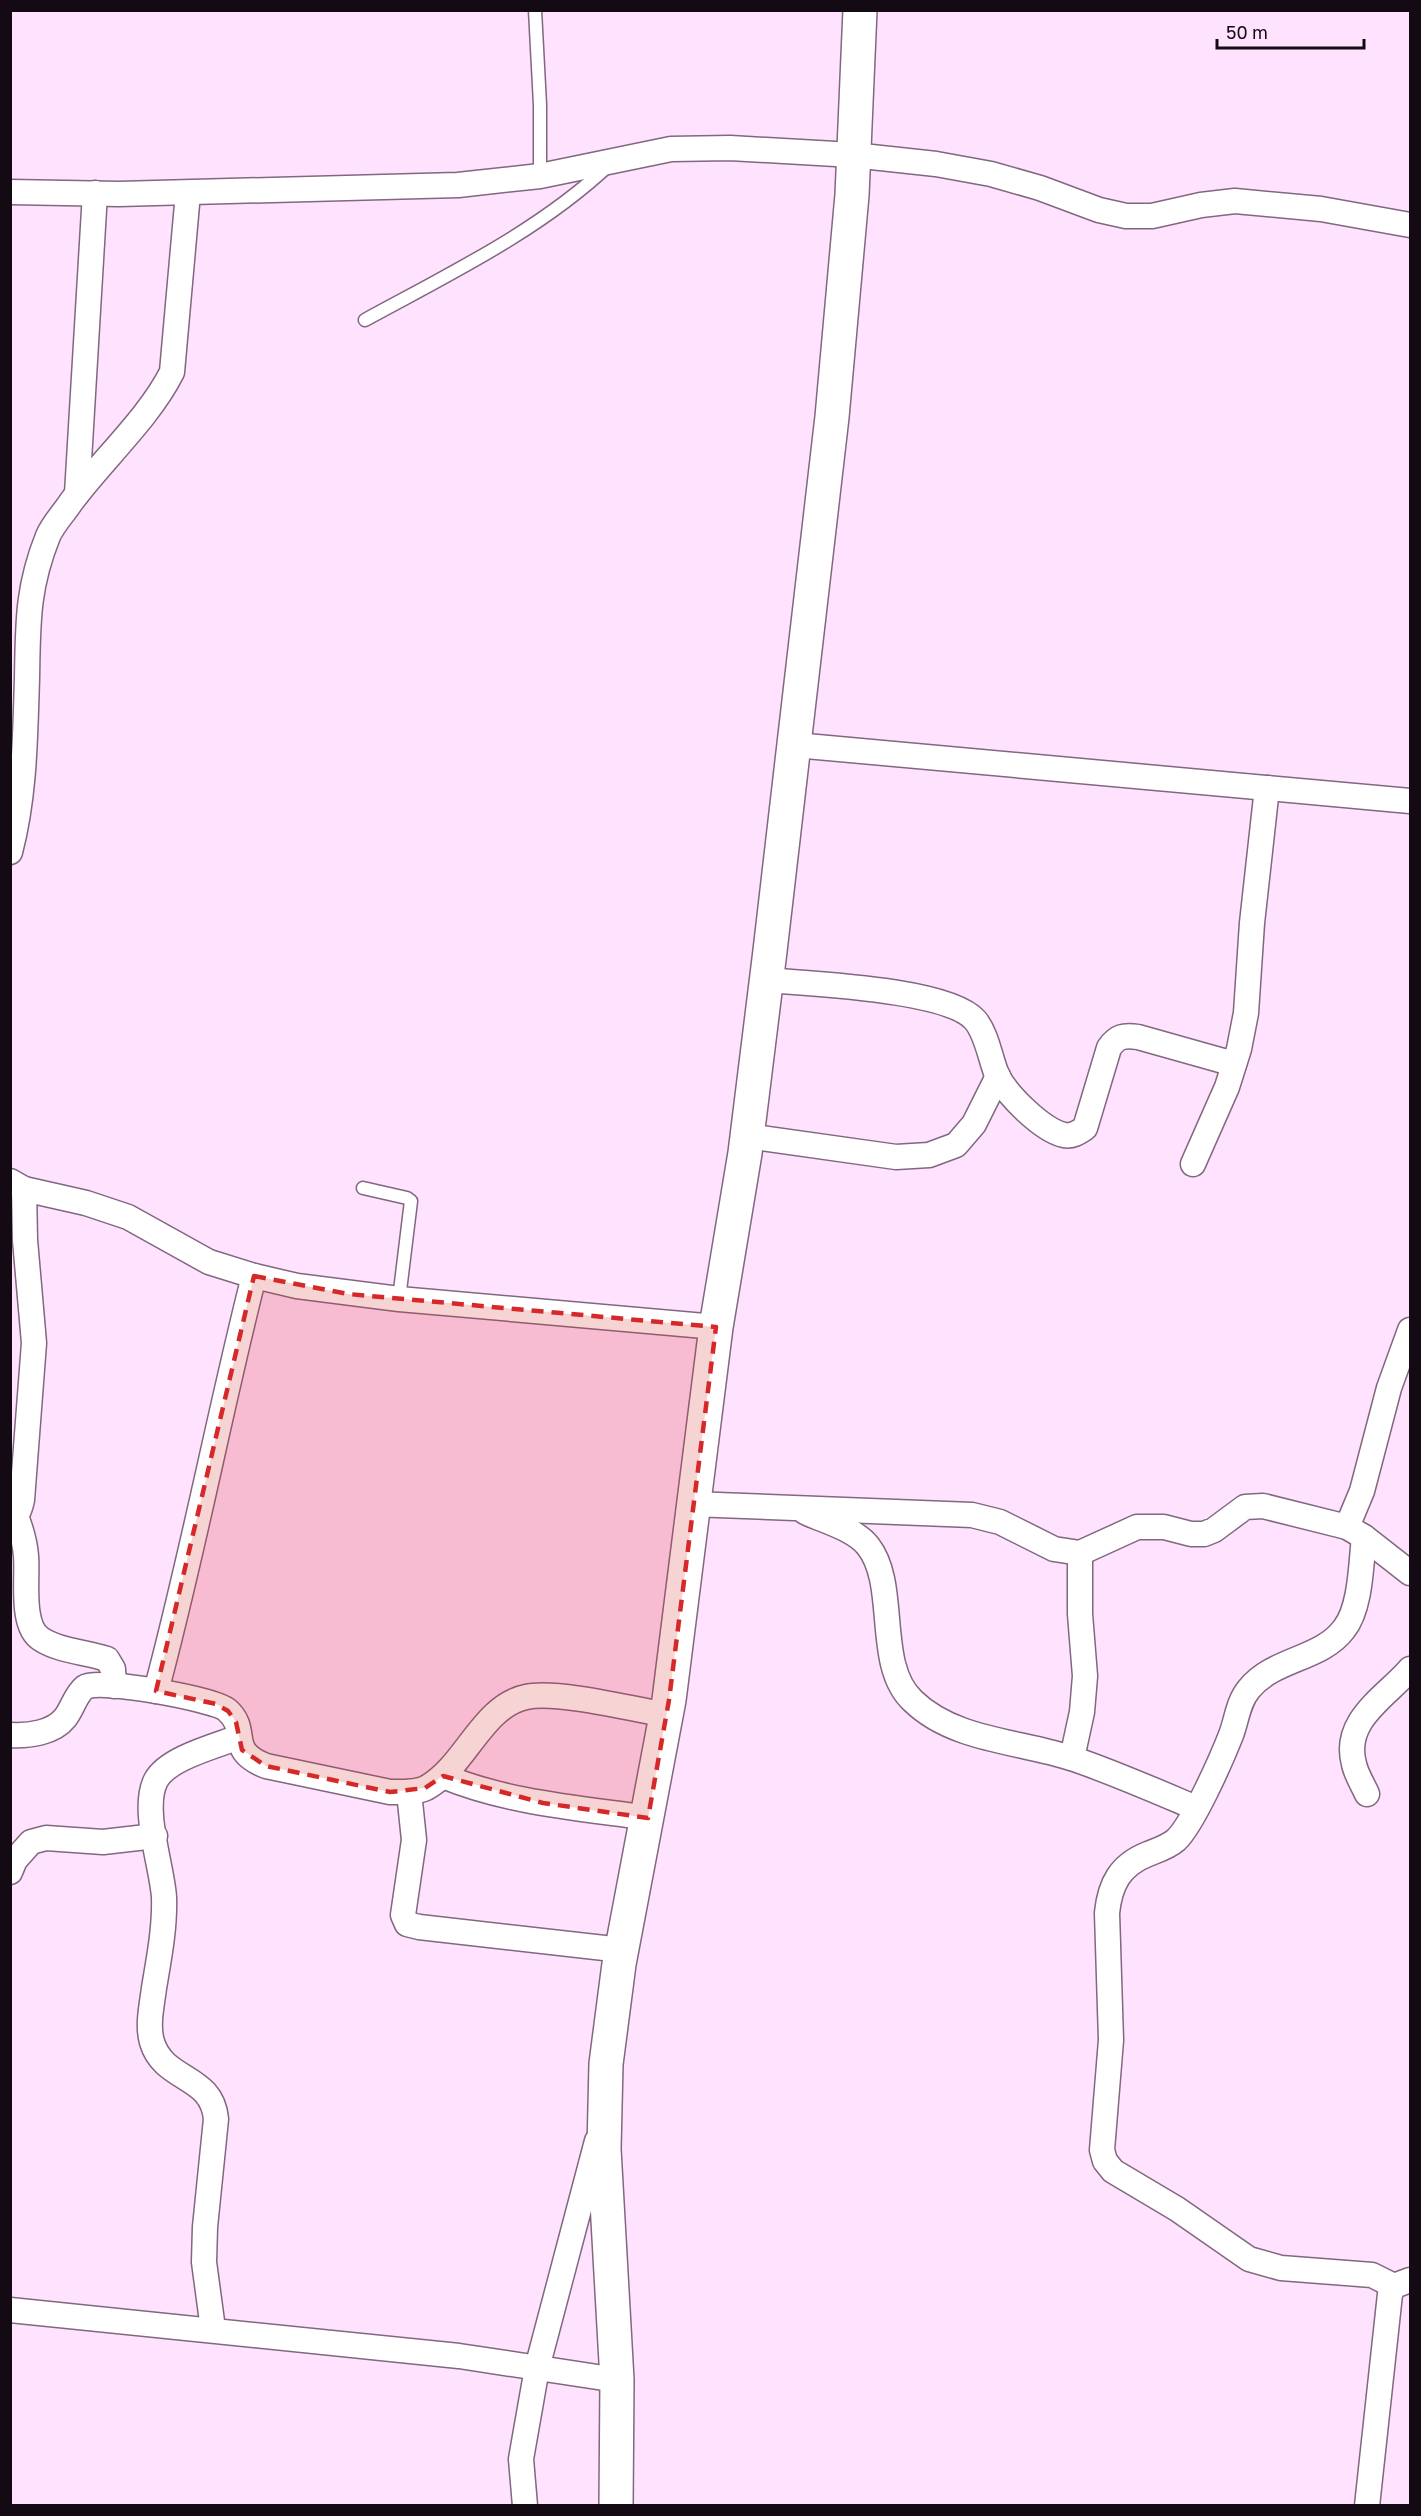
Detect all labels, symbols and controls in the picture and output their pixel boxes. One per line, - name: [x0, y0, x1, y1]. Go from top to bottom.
- scale bar: [1217, 12, 1364, 50]
- text: 50 m: [1226, 21, 1268, 43]

